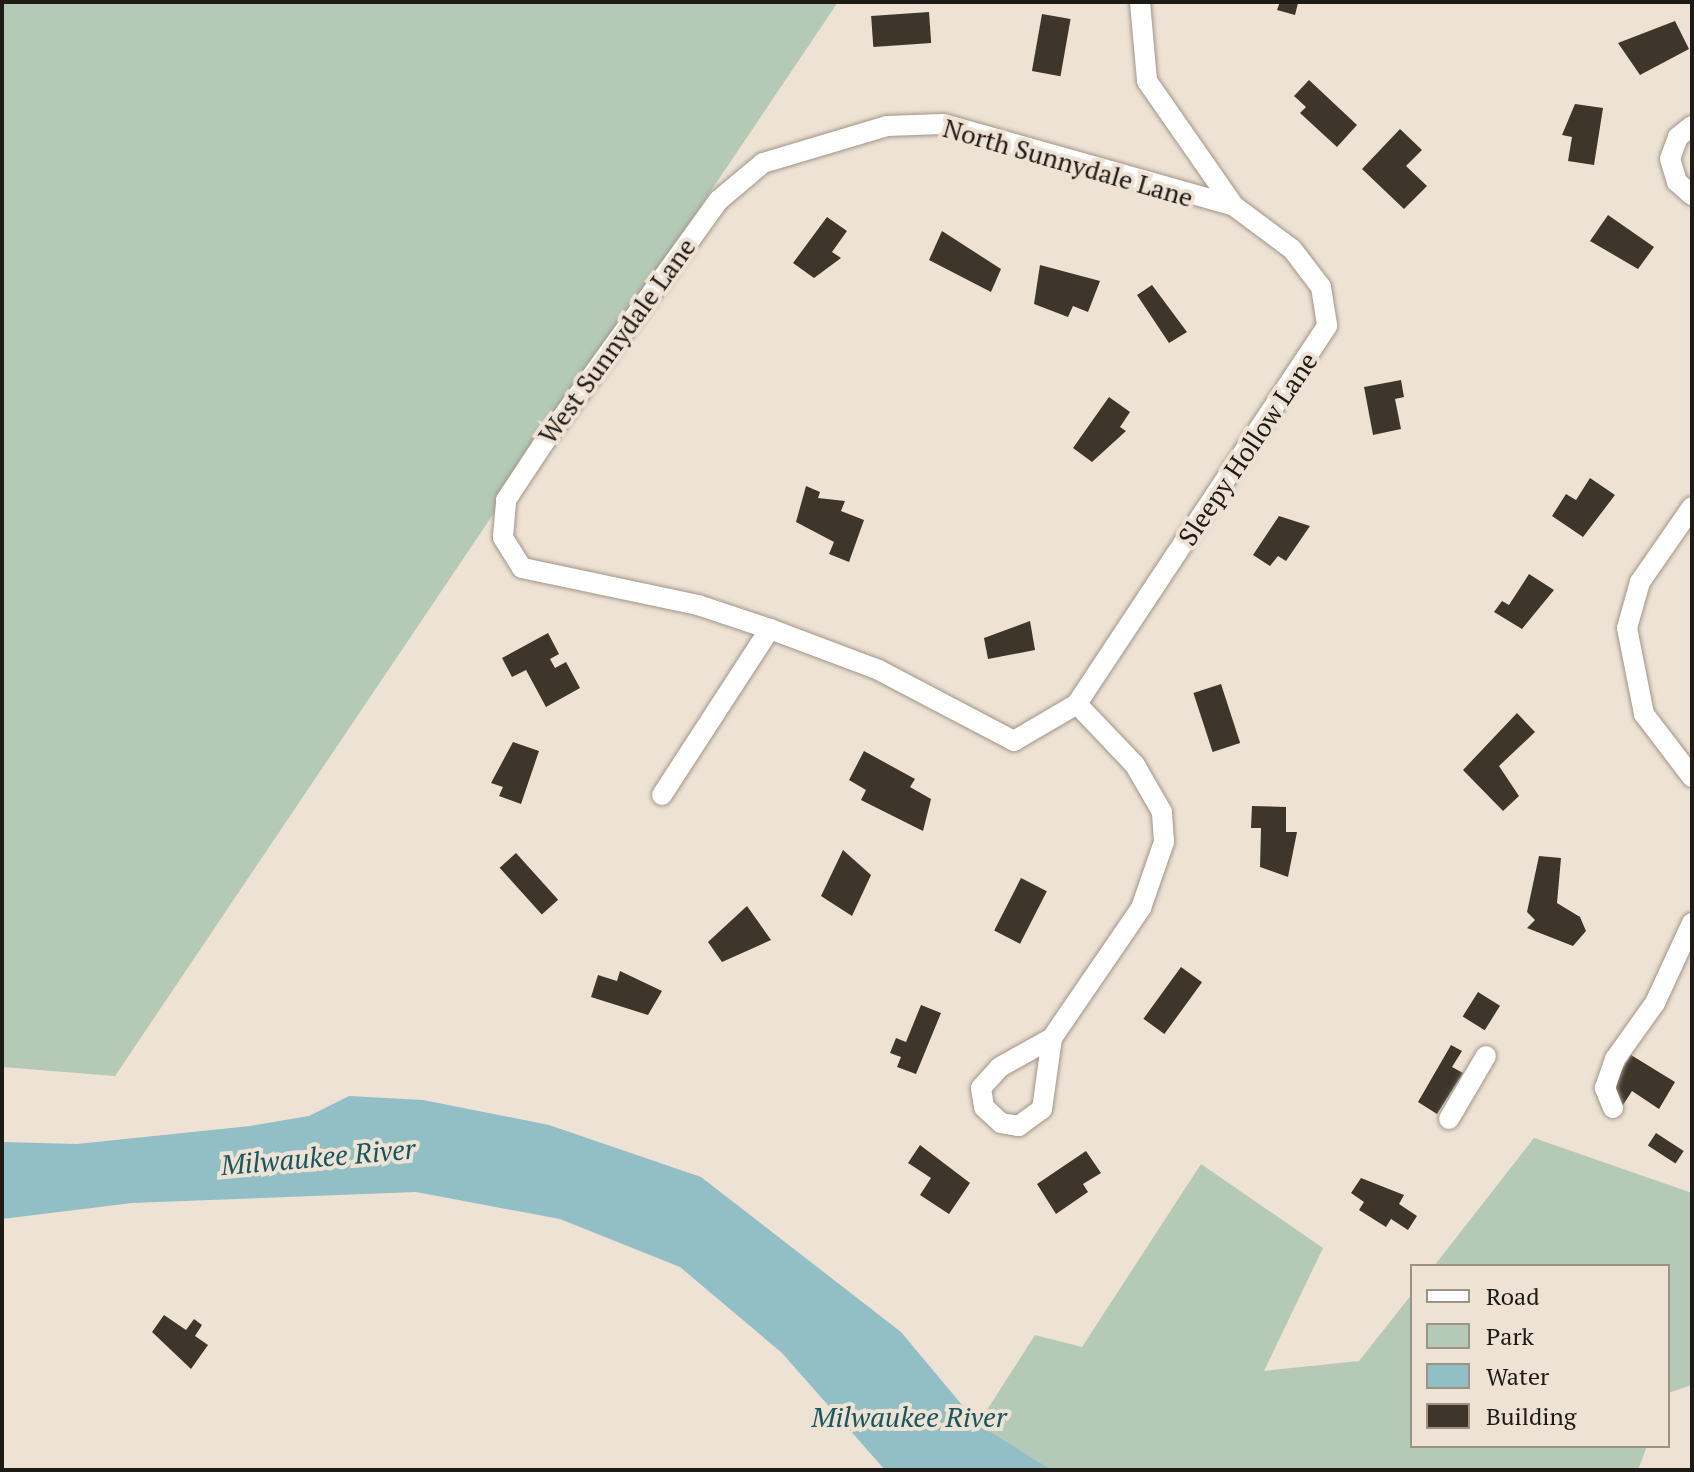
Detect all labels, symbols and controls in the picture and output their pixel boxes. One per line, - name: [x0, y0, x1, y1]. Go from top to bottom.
- street label: North Sunnydale Lane: [940, 112, 1196, 214]
- street label: West Sunnydale Lane: [532, 232, 702, 450]
- street label: Sleepy Hollow Lane: [1172, 347, 1324, 551]
- water label: Milwaukee River: [219, 1132, 417, 1182]
- legend: [1410, 1264, 1670, 1448]
- text: Road: [1486, 1280, 1540, 1312]
- text: Park: [1486, 1320, 1534, 1352]
- text: Water: [1486, 1360, 1549, 1392]
- water label: Milwaukee River: [811, 1400, 1007, 1434]
- text: Building: [1486, 1400, 1576, 1432]

